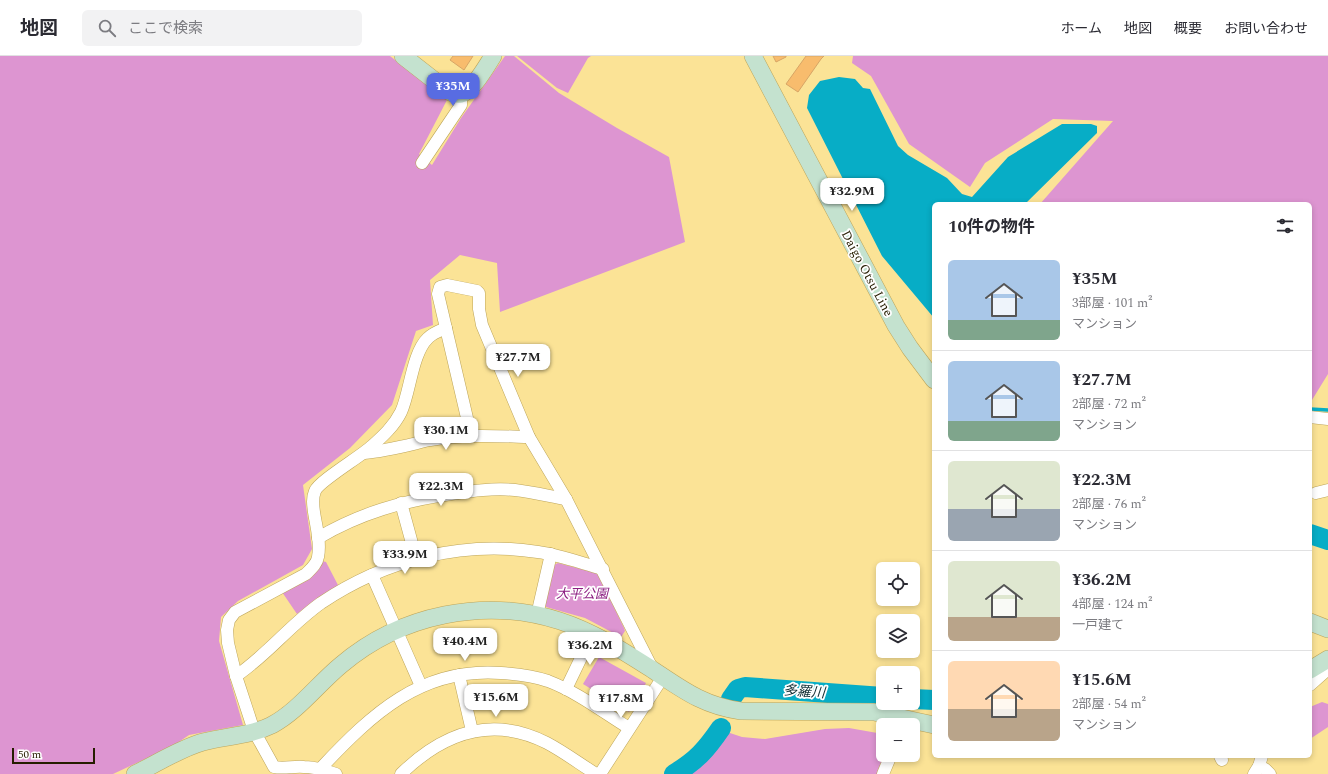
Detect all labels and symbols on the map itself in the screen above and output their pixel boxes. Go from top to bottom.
pin: ¥35M [429,73,477,107]
pin: ¥32.9M [819,178,885,212]
street label: Daigo Otsu Line [836,227,898,320]
pin: ¥27.7M [485,344,551,378]
pin: ¥30.1M [413,417,479,451]
pin: ¥22.3M [408,473,474,507]
pin: ¥33.9M [372,541,438,575]
park label: 大平公園 [556,584,610,604]
pin: ¥40.4M [432,628,498,662]
pin: ¥36.2M [557,632,623,666]
water label: 多羅川 [782,680,828,704]
pin: ¥15.6M [463,684,529,718]
pin: ¥17.8M [588,685,654,719]
scale bar [12,746,95,765]

